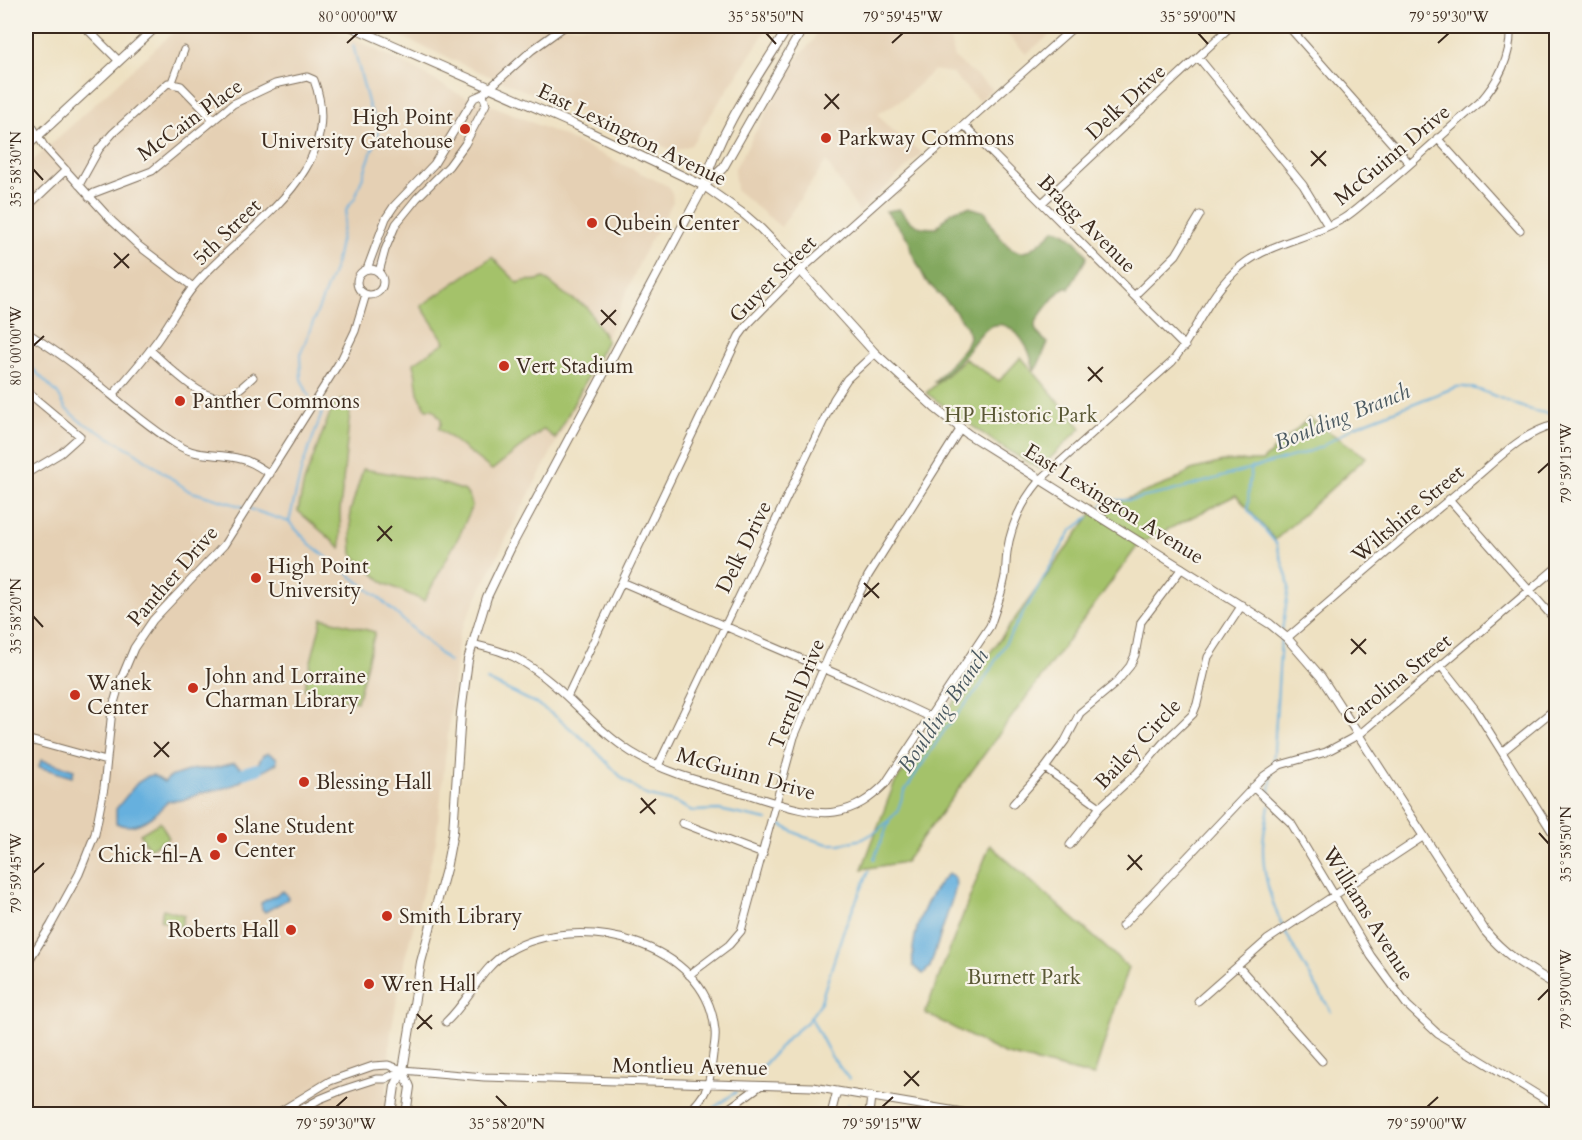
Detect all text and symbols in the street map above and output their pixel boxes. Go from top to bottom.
text: 80°00'00"W [318,7,398,27]
text: 35°58'50"N [728,7,804,27]
text: 79°59'45"W [863,7,943,27]
text: 35°59'00"N [1160,7,1236,27]
text: 79°59'30"W [1409,7,1489,27]
street label: Delk Drive [1080,57,1172,147]
street label: McCain Place [131,72,249,168]
street label: East Lexington Avenue [532,77,732,193]
street label: McGuinn Drive [1328,98,1456,212]
place label: High Point University Gatehouse [261,103,453,156]
marker: High Point University Gatehouse [458,122,472,136]
place label: Parkway Commons [838,124,1014,153]
text: 35°58'30"N [6,131,26,207]
marker: Parkway Commons [819,131,833,145]
street label: Bragg Avenue [1031,168,1143,280]
street label: 5th Street [186,192,268,272]
place label: Qubein Center [604,209,740,238]
marker: Qubein Center [585,216,599,230]
street label: Guyer Street [723,229,823,329]
text: 80°00'00"W [6,306,26,386]
place label: Vert Stadium [516,352,634,381]
marker: Vert Stadium [497,359,511,373]
water label: Boulding Branch [1270,376,1415,458]
place label: Panther Commons [192,387,360,416]
marker: Panther Commons [173,394,187,408]
park label: HP Historic Park [944,401,1098,430]
text: 79°59'15"W [1556,423,1576,503]
street label: East Lexington Avenue [1018,437,1210,571]
street label: Wiltshire Street [1345,458,1471,570]
street label: Delk Drive [709,496,779,598]
street label: Panther Drive [121,519,225,633]
place label: High Point University [268,552,369,605]
marker: High Point University [249,571,263,585]
text: 35°58'20"N [6,578,26,654]
street label: Carolina Street [1336,627,1458,733]
street label: Terrell Drive [762,634,832,754]
water label: Boulding Branch [890,643,996,779]
place label: John and Lorraine Charman Library [202,662,366,715]
place label: Wanek Center [86,669,153,722]
marker: John and Lorraine Charman Library [186,681,200,695]
marker: Wanek Center [68,688,82,702]
street label: Bailey Circle [1088,692,1188,796]
street label: McGuinn Drive [673,740,819,808]
place label: Blessing Hall [316,768,432,797]
marker: Blessing Hall [297,775,311,789]
text: 35°58'50"N [1556,806,1576,882]
place label: Slane Student Center [234,812,354,865]
marker: Slane Student Center [215,831,229,845]
text: 79°59'45"W [6,833,26,913]
street label: Williams Avenue [1315,840,1421,987]
place label: Chick-fil-A [98,841,203,870]
marker: Chick-fil-A [208,848,222,862]
place label: Smith Library [399,902,522,931]
marker: Smith Library [380,909,394,923]
place label: Roberts Hall [168,916,279,945]
marker: Roberts Hall [284,923,298,937]
text: 79°59'00"W [1556,949,1576,1029]
park label: Burnett Park [967,963,1082,992]
place label: Wren Hall [380,970,476,999]
marker: Wren Hall [362,977,376,991]
street label: Montlieu Avenue [612,1051,768,1083]
text: 79°59'30"W [296,1114,376,1134]
text: 35°58'20"N [469,1114,545,1134]
text: 79°59'15"W [842,1114,922,1134]
text: 79°59'00"W [1387,1114,1467,1134]

